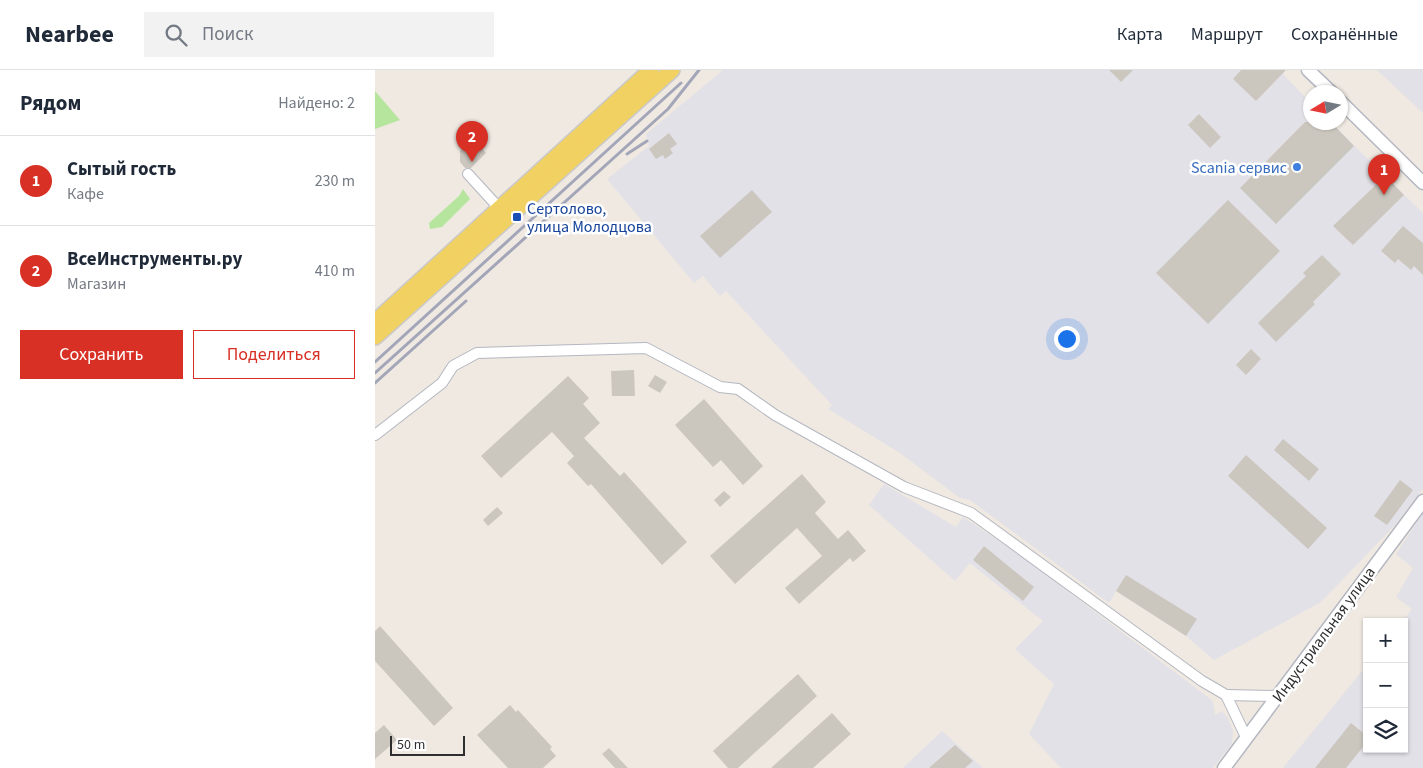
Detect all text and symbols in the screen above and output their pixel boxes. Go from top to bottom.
search box [144,12,494,57]
text: Nearbee [25,17,114,52]
icon: search [162,21,190,49]
text: Поиск [202,21,253,48]
text: Карта [1117,22,1163,47]
text: Маршрут [1191,22,1263,47]
text: Сохранённые [1291,22,1398,47]
north arrow [1303,85,1348,130]
text: Рядом [20,88,81,118]
text: Найдено: 2 [278,92,355,114]
pin: 2 [456,121,488,162]
pin: 1 [1368,154,1400,195]
text: Сытый гость [67,156,176,183]
place label: Scania сервис [1191,157,1287,179]
marker: Scania сервис [1291,161,1303,173]
text: 1 [32,170,40,192]
text: 230 m [315,170,355,192]
text: Кафе [67,183,104,205]
place label: Сертолово, улица Молодцова [527,198,652,238]
marker: Сертолово, улица Молодцова [511,211,523,223]
text: ВсеИнструменты.ру [67,246,242,273]
text: 2 [32,260,40,282]
text: 410 m [315,260,355,282]
text: Магазин [67,273,126,295]
your location [1054,326,1080,352]
button: Сохранить [20,330,183,379]
button: Поделиться [193,330,355,379]
street label: Индустриальная улица [1267,562,1381,707]
map controls [1363,618,1408,753]
button: + [1363,618,1408,663]
button: − [1363,663,1408,708]
button: layers [1363,708,1408,753]
scale bar [390,733,465,756]
text: 50 m [397,735,425,755]

